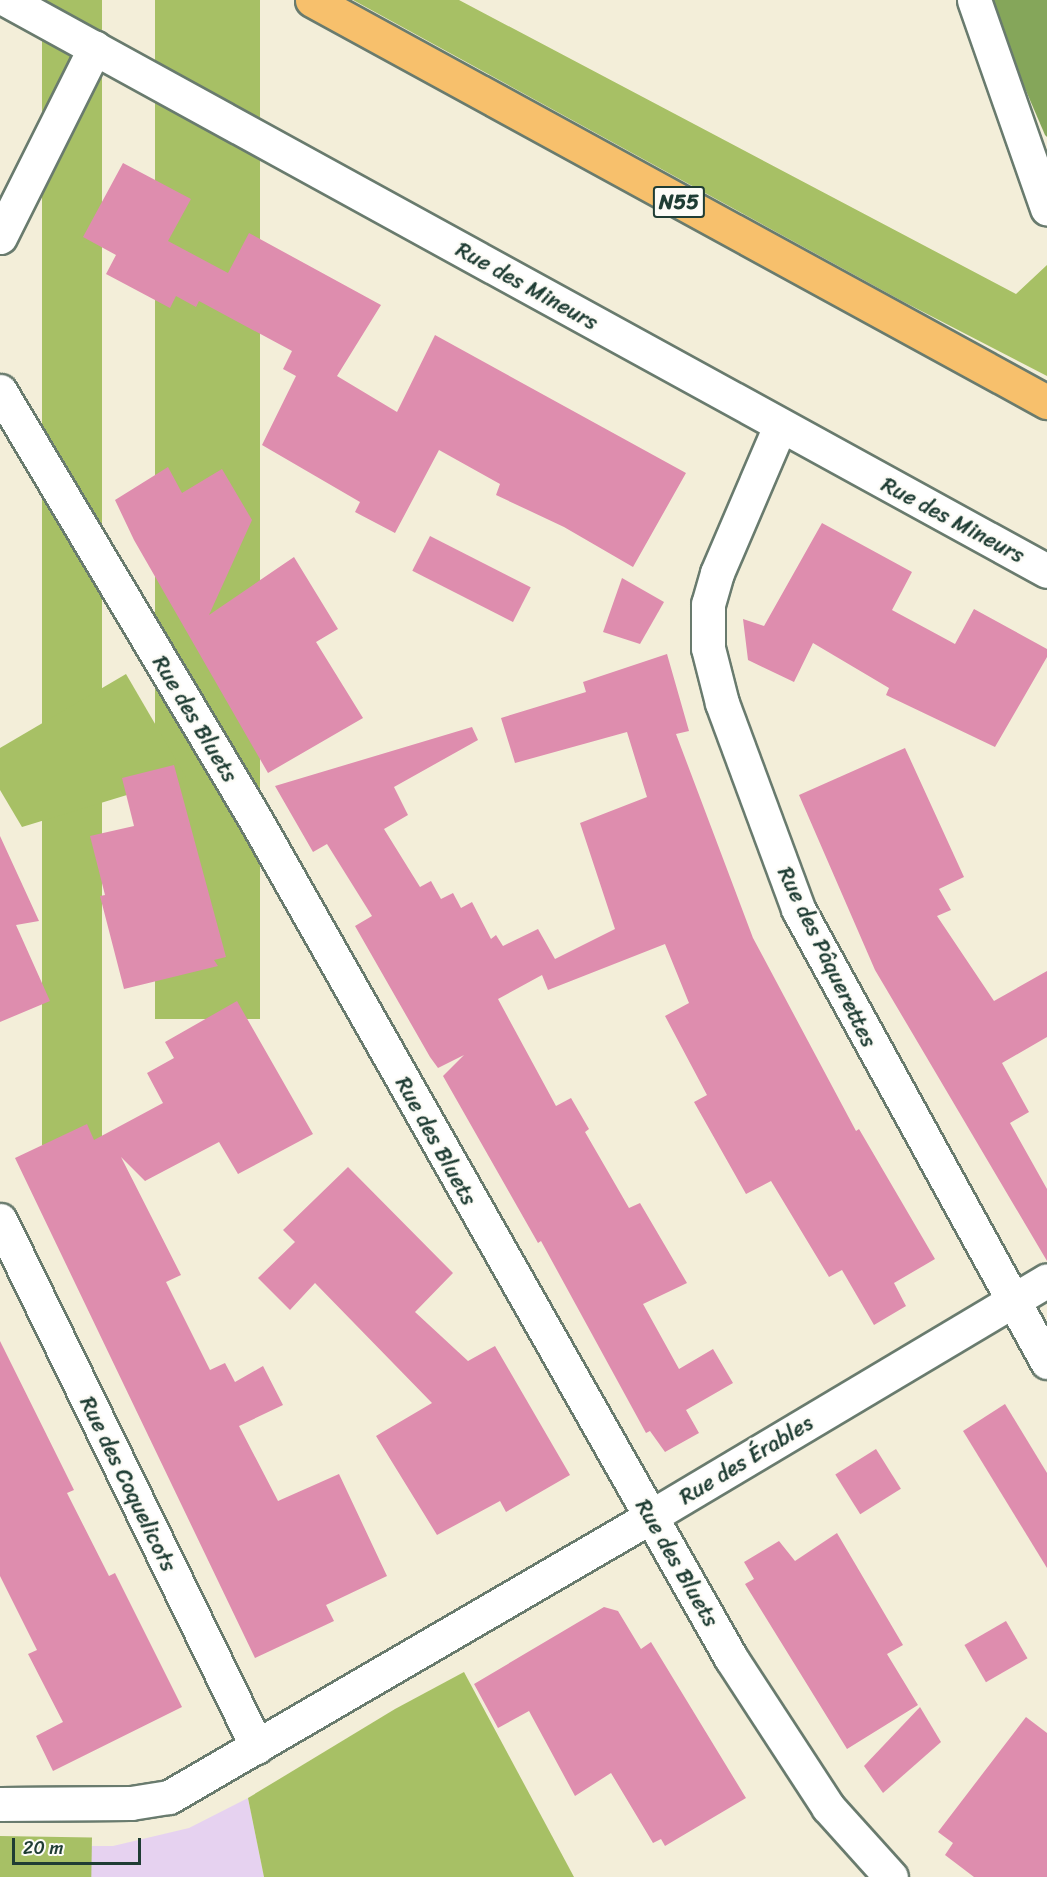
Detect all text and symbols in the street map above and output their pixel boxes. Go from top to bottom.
road number: N55 [652,184,706,220]
street label: Rue des Mineurs [452,236,602,336]
street label: Rue des Mineurs [877,471,1029,569]
street label: Rue des Bluets [147,651,243,787]
street label: Rue des Pâquerettes [772,863,882,1051]
street label: Rue des Bluets [390,1072,482,1210]
street label: Rue des Coquelicots [74,1391,182,1577]
street label: Rue des Érables [674,1409,818,1511]
street label: Rue des Bluets [630,1495,724,1631]
scale bar [15,1826,144,1864]
text: 20 m [23,1832,63,1864]

